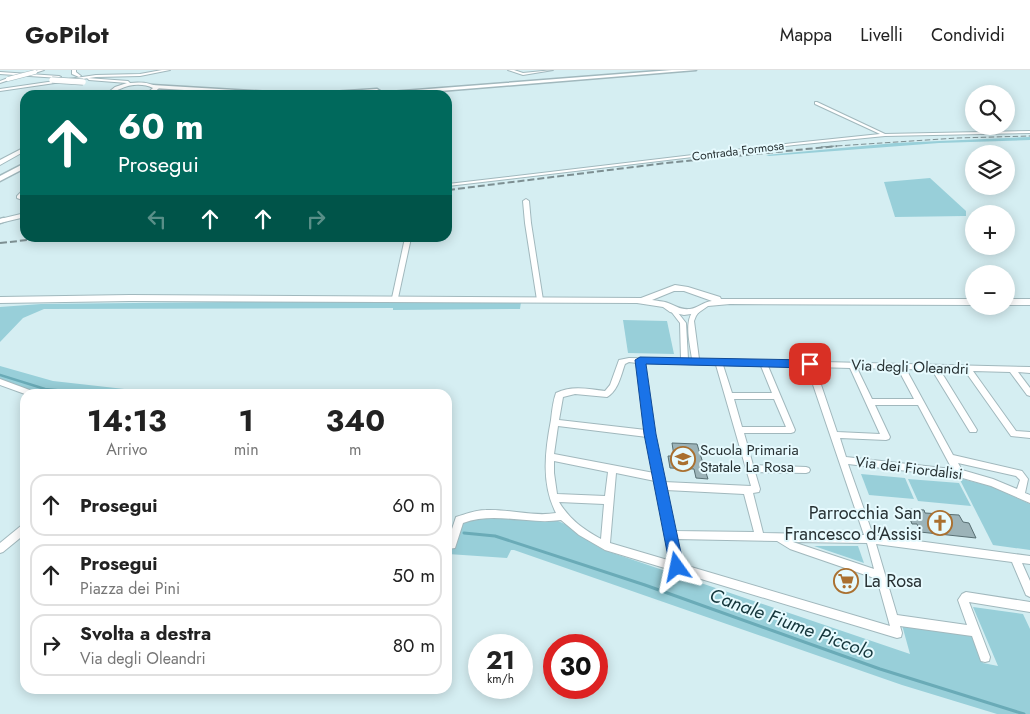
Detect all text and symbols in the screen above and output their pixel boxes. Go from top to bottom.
text: GoPilot [25,17,109,52]
text: Mappa [780,22,832,48]
text: Livelli [860,22,903,48]
text: Condividi [931,22,1005,48]
map controls [965,85,1015,315]
button: search [965,85,1015,135]
text: 60 m [118,102,204,152]
icon: ahead [35,110,100,175]
street label: Contrada Formosa [691,136,785,166]
button: layers [965,145,1015,195]
text: Prosegui [118,148,199,180]
icon: left [143,205,171,233]
icon: ahead [196,205,224,233]
icon: ahead [249,205,277,233]
icon: right [302,205,330,233]
button: + [965,205,1015,255]
button: − [965,265,1015,315]
pin [789,343,831,385]
icon: arrive [796,350,824,378]
street label: Via degli Oleandri [851,354,969,380]
text: 14:13 [87,399,167,442]
text: 1 [239,399,254,442]
text: 340 [326,399,385,442]
text: Arrivo [106,438,147,461]
text: min [234,438,259,461]
text: m [349,438,362,461]
place label: Scuola Primaria Statale La Rosa [700,439,799,478]
school or university icon: Scuola Primaria Statale La Rosa [670,446,696,472]
street label: Via dei Fiordalisi [854,451,964,485]
icon: ahead [37,491,65,519]
text: Prosegui [80,492,158,519]
text: 60 m [392,492,435,519]
place label: Parrocchia San Francesco d'Assisi [784,500,922,547]
church icon: Parrocchia San Francesco d'Assisi [927,510,953,536]
position arrow [650,540,702,592]
text: Prosegui [80,550,158,577]
icon: ahead [37,561,65,589]
text: 50 m [392,562,435,589]
supermarket icon: La Rosa [833,568,859,594]
place label: La Rosa [864,568,922,594]
text: Piazza dei Pini [80,577,180,600]
water label: Canale Fiume Piccolo [706,581,878,666]
text: Svolta a destra [80,620,211,647]
icon: right [37,631,65,659]
text: 80 m [393,632,435,659]
speed limit sign: 30 [543,634,608,699]
text: 21 [486,642,515,678]
text: Via degli Oleandri [80,647,206,670]
text: km/h [487,670,514,688]

